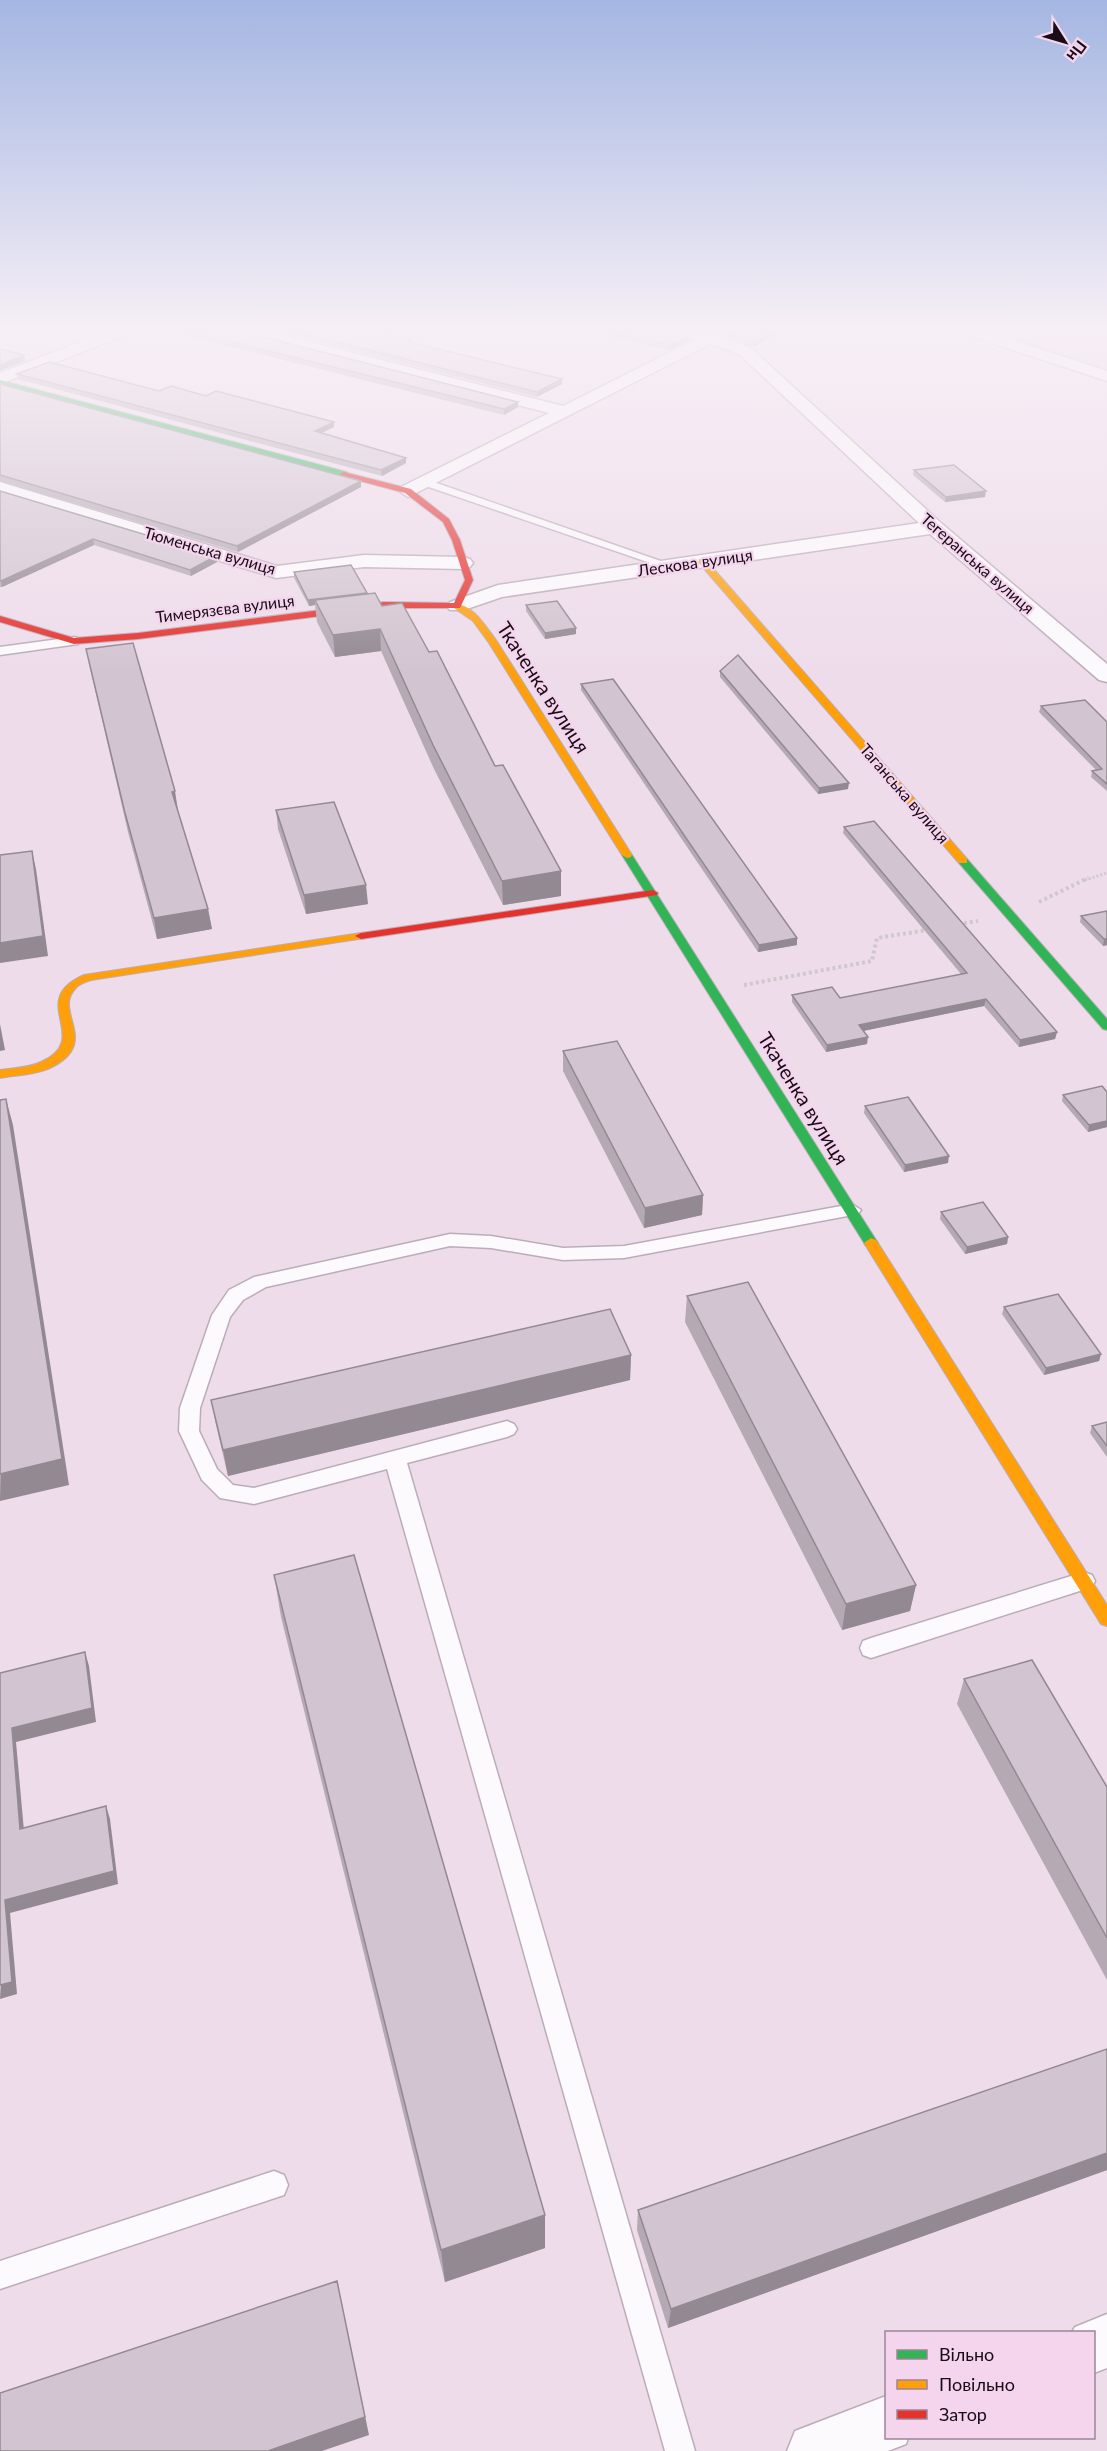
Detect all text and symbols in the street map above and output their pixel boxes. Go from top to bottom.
north arrow [1035,12,1095,72]
text: Пн [1063,37,1091,65]
street label: Тегеранська вулиця [918,509,1038,617]
street label: Тюменська вулиця [142,522,278,578]
street label: Лескова вулиця [635,545,754,580]
street label: Тимерязєва вулиця [155,590,295,626]
street label: Ткаченка вулиця [493,617,595,757]
street label: Таганська вулиця [856,739,954,847]
street label: Ткаченка вулиця [754,1027,854,1169]
legend [885,2331,1095,2439]
text: Вільно [939,2343,994,2365]
text: Повільно [939,2373,1015,2395]
text: Затор [939,2403,987,2425]

